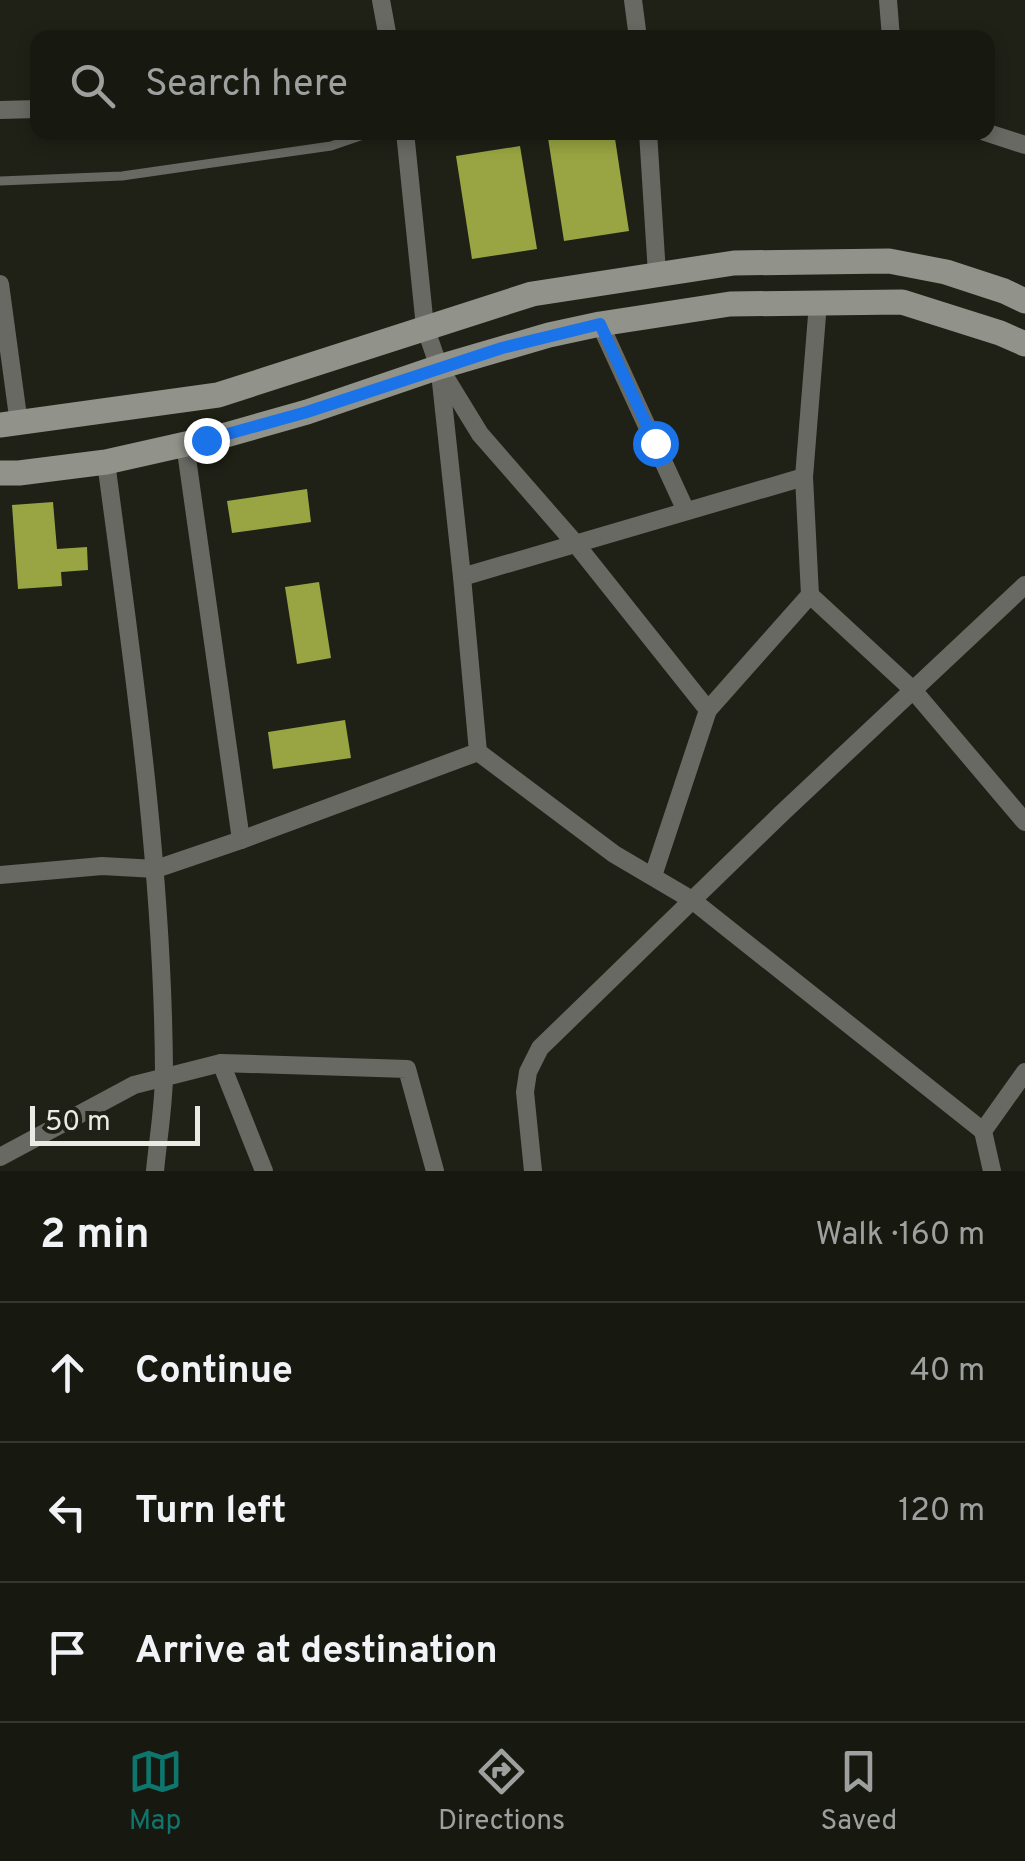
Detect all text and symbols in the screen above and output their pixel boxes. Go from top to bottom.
search box [30,30,995,140]
icon: search [65,58,120,113]
text: Search here [145,61,348,110]
route end [184,418,230,464]
route start [633,421,679,467]
scale bar [30,1101,200,1146]
text: 50 m [45,1105,111,1141]
text: 2 min [40,1210,150,1263]
text: Walk · 160 m [815,1216,985,1256]
icon: ahead [40,1345,95,1400]
text: Continue [135,1348,293,1397]
text: 40 m [910,1352,985,1392]
icon: left [40,1485,95,1540]
text: Turn left [135,1488,287,1537]
text: 120 m [898,1492,985,1532]
icon: arrive [40,1625,95,1680]
text: Arrive at destination [135,1628,498,1677]
tab: Map [128,1744,183,1840]
tab: Directions [438,1744,565,1840]
tab: Saved [820,1744,897,1840]

